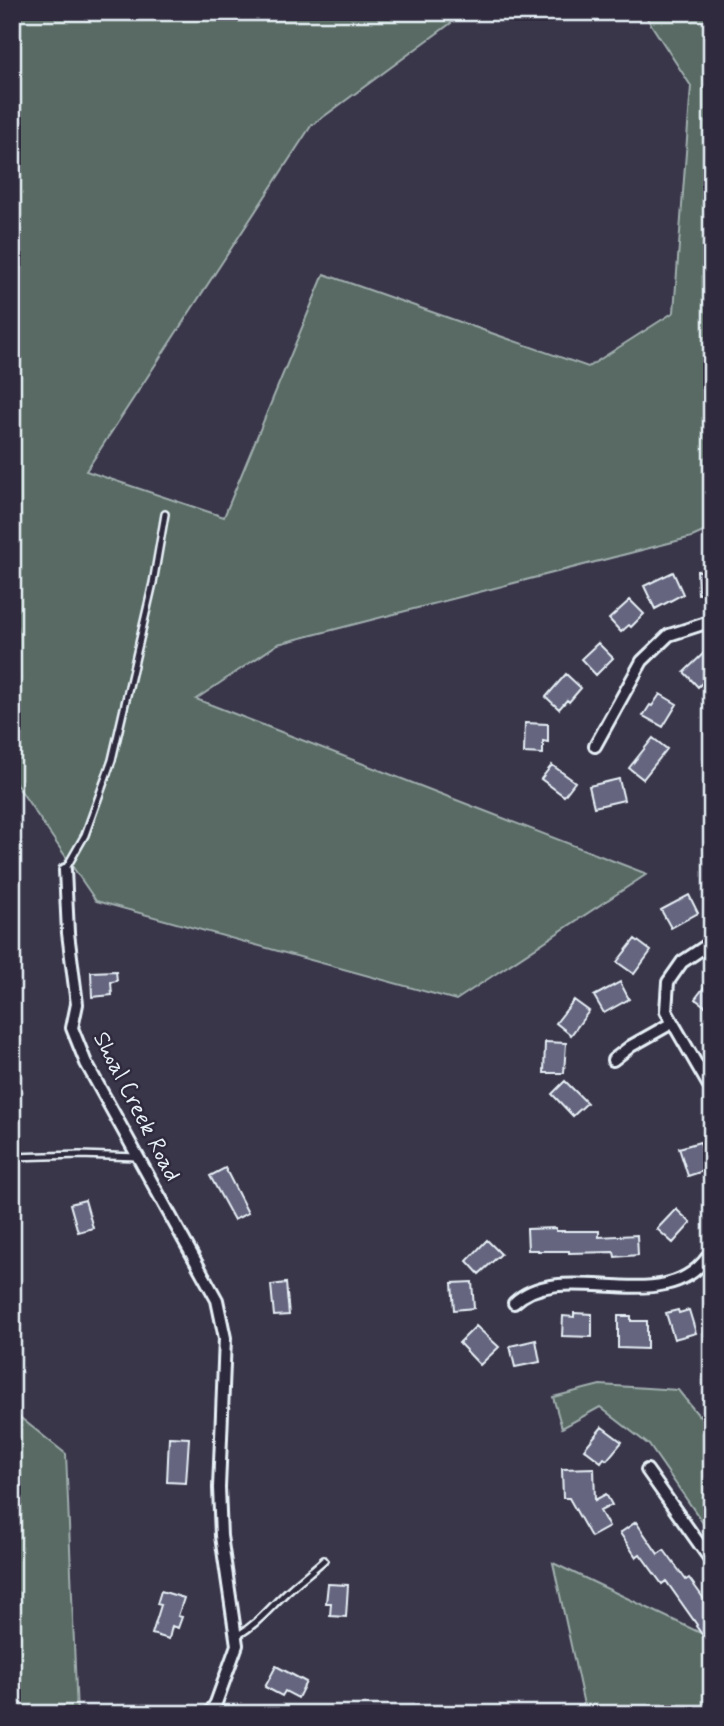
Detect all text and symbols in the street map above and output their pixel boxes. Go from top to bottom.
street label: Shoal Creek Road [85,1027,187,1187]

